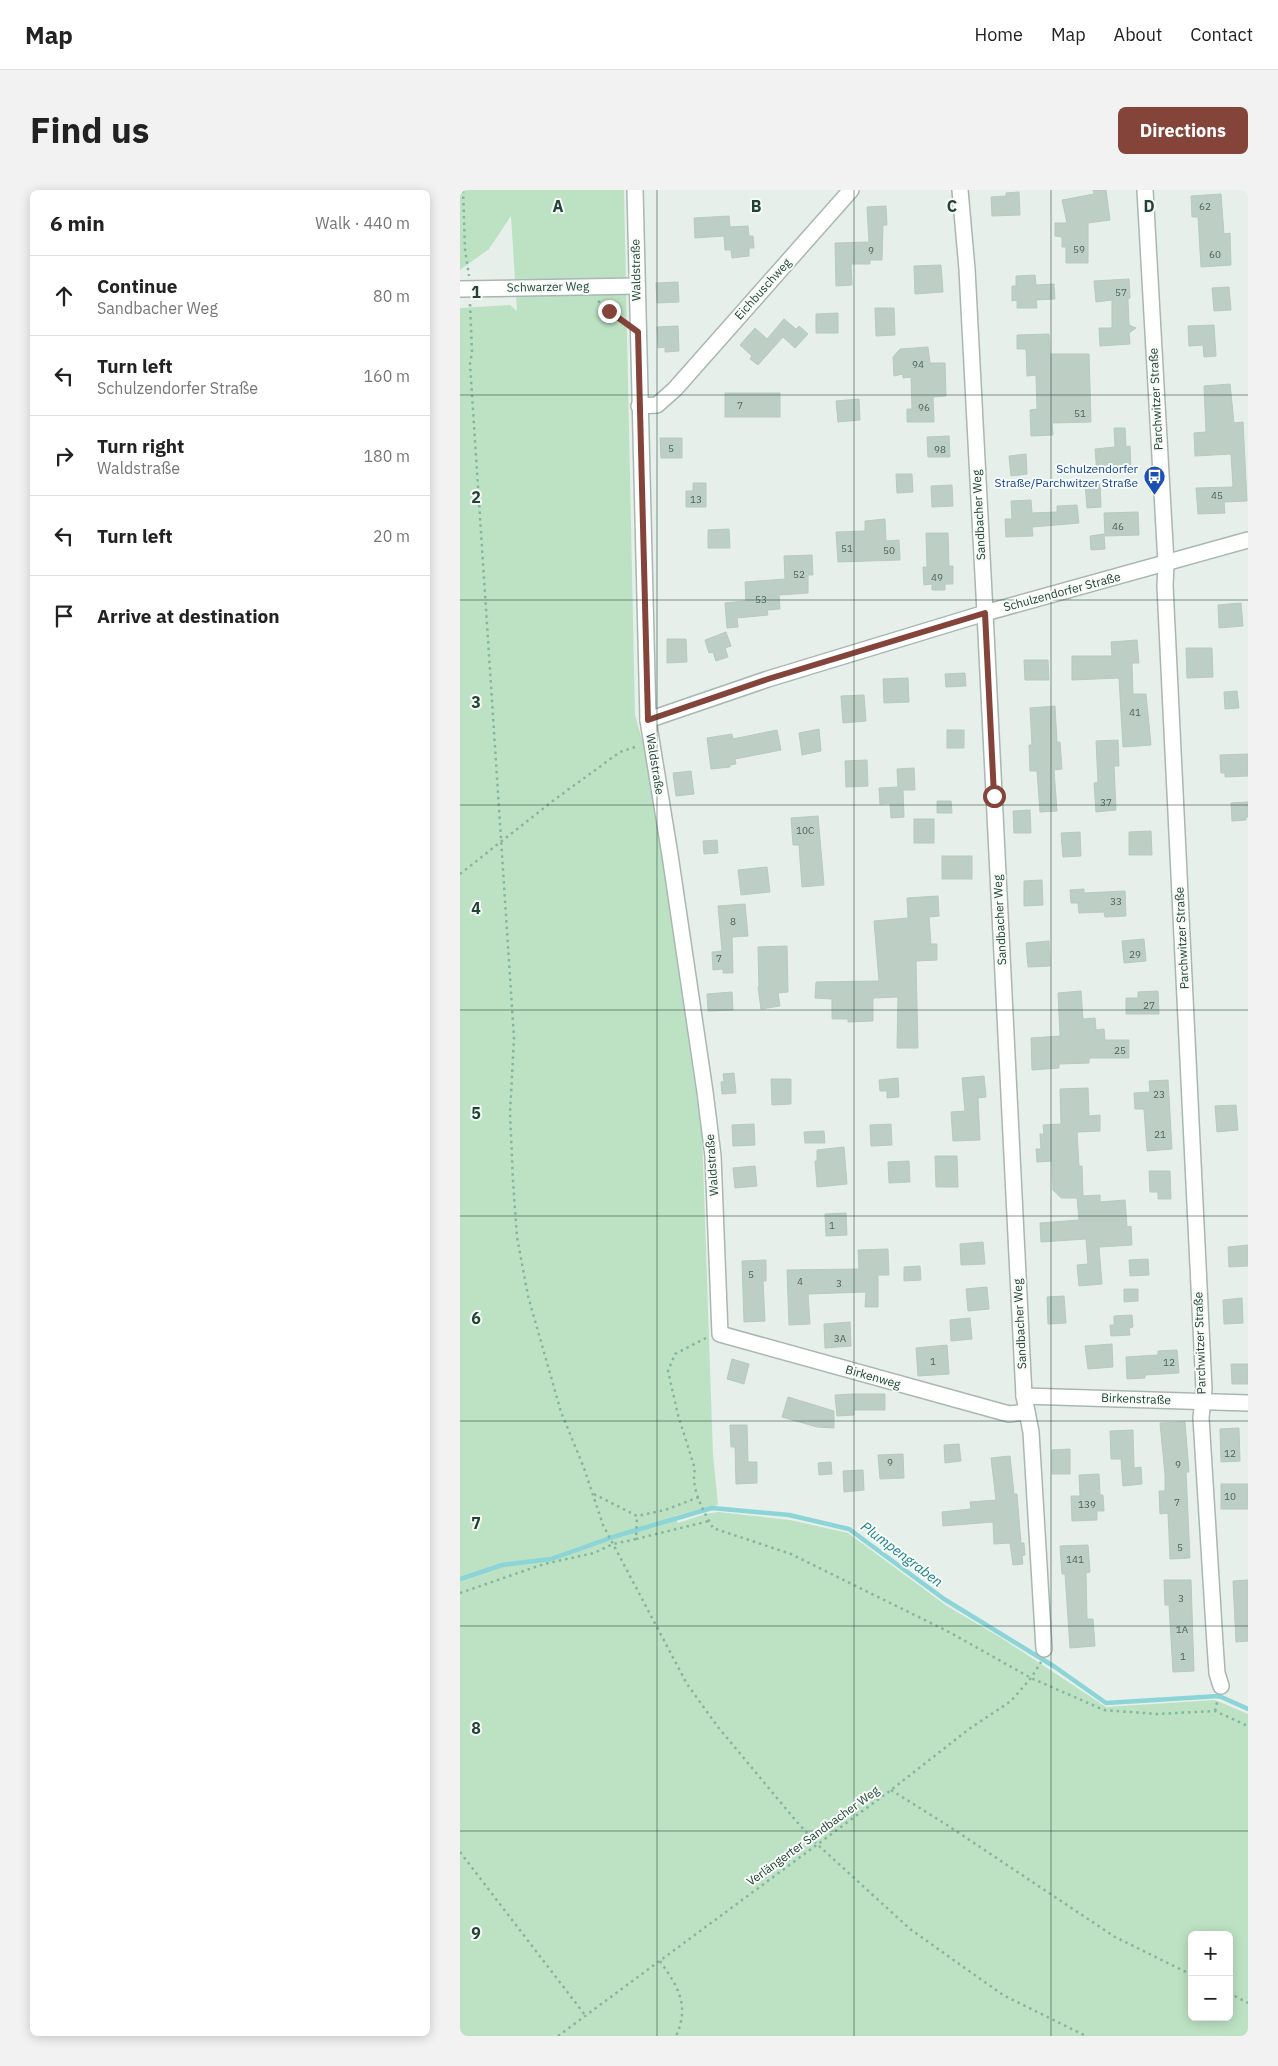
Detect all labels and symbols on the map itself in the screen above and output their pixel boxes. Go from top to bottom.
text: A [553,196,564,216]
text: B [751,196,762,216]
text: C [947,196,957,216]
text: D [1143,196,1155,216]
house number: 62 [1199,200,1211,213]
street label: Waldstraße [627,238,644,301]
house number: 59 [1073,243,1085,256]
house number: 9 [868,244,874,257]
house number: 60 [1209,248,1221,261]
street label: Eichbuschweg [731,254,795,322]
street label: Schwarzer Weg [507,278,590,295]
text: 1 [471,282,481,302]
house number: 57 [1115,286,1127,299]
route end [598,300,621,323]
street label: Parchwitzer Straße [1145,347,1166,451]
house number: 94 [912,358,924,371]
house number: 7 [737,399,743,412]
house number: 96 [918,401,930,414]
house number: 51 [1074,407,1086,420]
house number: 5 [668,442,674,455]
house number: 98 [934,443,946,456]
place label: Schulzendorfer Straße/Parchwitzer Straße [995,461,1139,490]
bus stop icon: Schulzendorfer Straße/Parchwitzer Straße [1142,464,1166,495]
street label: Sandbacher Weg [969,469,988,561]
text: 2 [471,487,481,507]
house number: 45 [1211,489,1223,502]
house number: 13 [690,493,702,506]
house number: 46 [1112,520,1124,533]
house number: 51 [841,542,853,555]
house number: 50 [883,544,895,557]
house number: 52 [793,568,805,581]
street label: Schulzendorfer Straße [1002,569,1123,614]
house number: 49 [931,571,943,584]
house number: 53 [755,593,767,606]
text: 3 [471,692,481,712]
house number: 41 [1129,706,1141,719]
street label: Waldstraße [643,732,668,796]
route start [983,785,1006,808]
house number: 37 [1100,796,1112,809]
house number: 10C [796,824,814,837]
street label: Sandbacher Weg [990,874,1009,966]
street label: Parchwitzer Straße [1171,886,1192,990]
house number: 33 [1110,895,1122,908]
text: 4 [471,898,481,918]
house number: 8 [730,915,736,928]
house number: 29 [1129,948,1141,961]
house number: 7 [716,952,722,965]
house number: 27 [1143,999,1155,1012]
house number: 25 [1114,1044,1126,1057]
house number: 23 [1153,1088,1165,1101]
text: 5 [471,1103,481,1123]
house number: 21 [1154,1128,1166,1141]
street label: Waldstraße [702,1133,721,1197]
house number: 1 [829,1219,835,1232]
house number: 5 [748,1268,754,1281]
house number: 4 [797,1275,803,1288]
house number: 3 [836,1277,842,1290]
street label: Sandbacher Weg [1010,1278,1029,1370]
street label: Parchwitzer Straße [1190,1291,1209,1395]
text: 6 [471,1308,481,1328]
house number: 3A [834,1332,847,1345]
house number: 1 [930,1355,936,1368]
house number: 12 [1163,1356,1175,1369]
street label: Birkenweg [844,1361,903,1392]
street label: Birkenstraße [1101,1390,1172,1407]
house number: 12 [1224,1447,1236,1460]
house number: 9 [887,1456,893,1469]
house number: 9 [1175,1458,1181,1471]
house number: 10 [1224,1490,1236,1503]
house number: 7 [1174,1496,1180,1509]
house number: 139 [1078,1498,1096,1511]
text: 7 [471,1513,481,1533]
water label: Plumpengraben [857,1517,947,1591]
house number: 5 [1177,1541,1183,1554]
house number: 141 [1066,1553,1084,1566]
house number: 3 [1178,1592,1184,1605]
house number: 1A [1176,1623,1189,1636]
house number: 1 [1180,1650,1186,1663]
text: 8 [471,1718,481,1738]
street label: Verlängerter Sandbacher Weg [743,1782,883,1889]
text: 9 [471,1923,481,1943]

